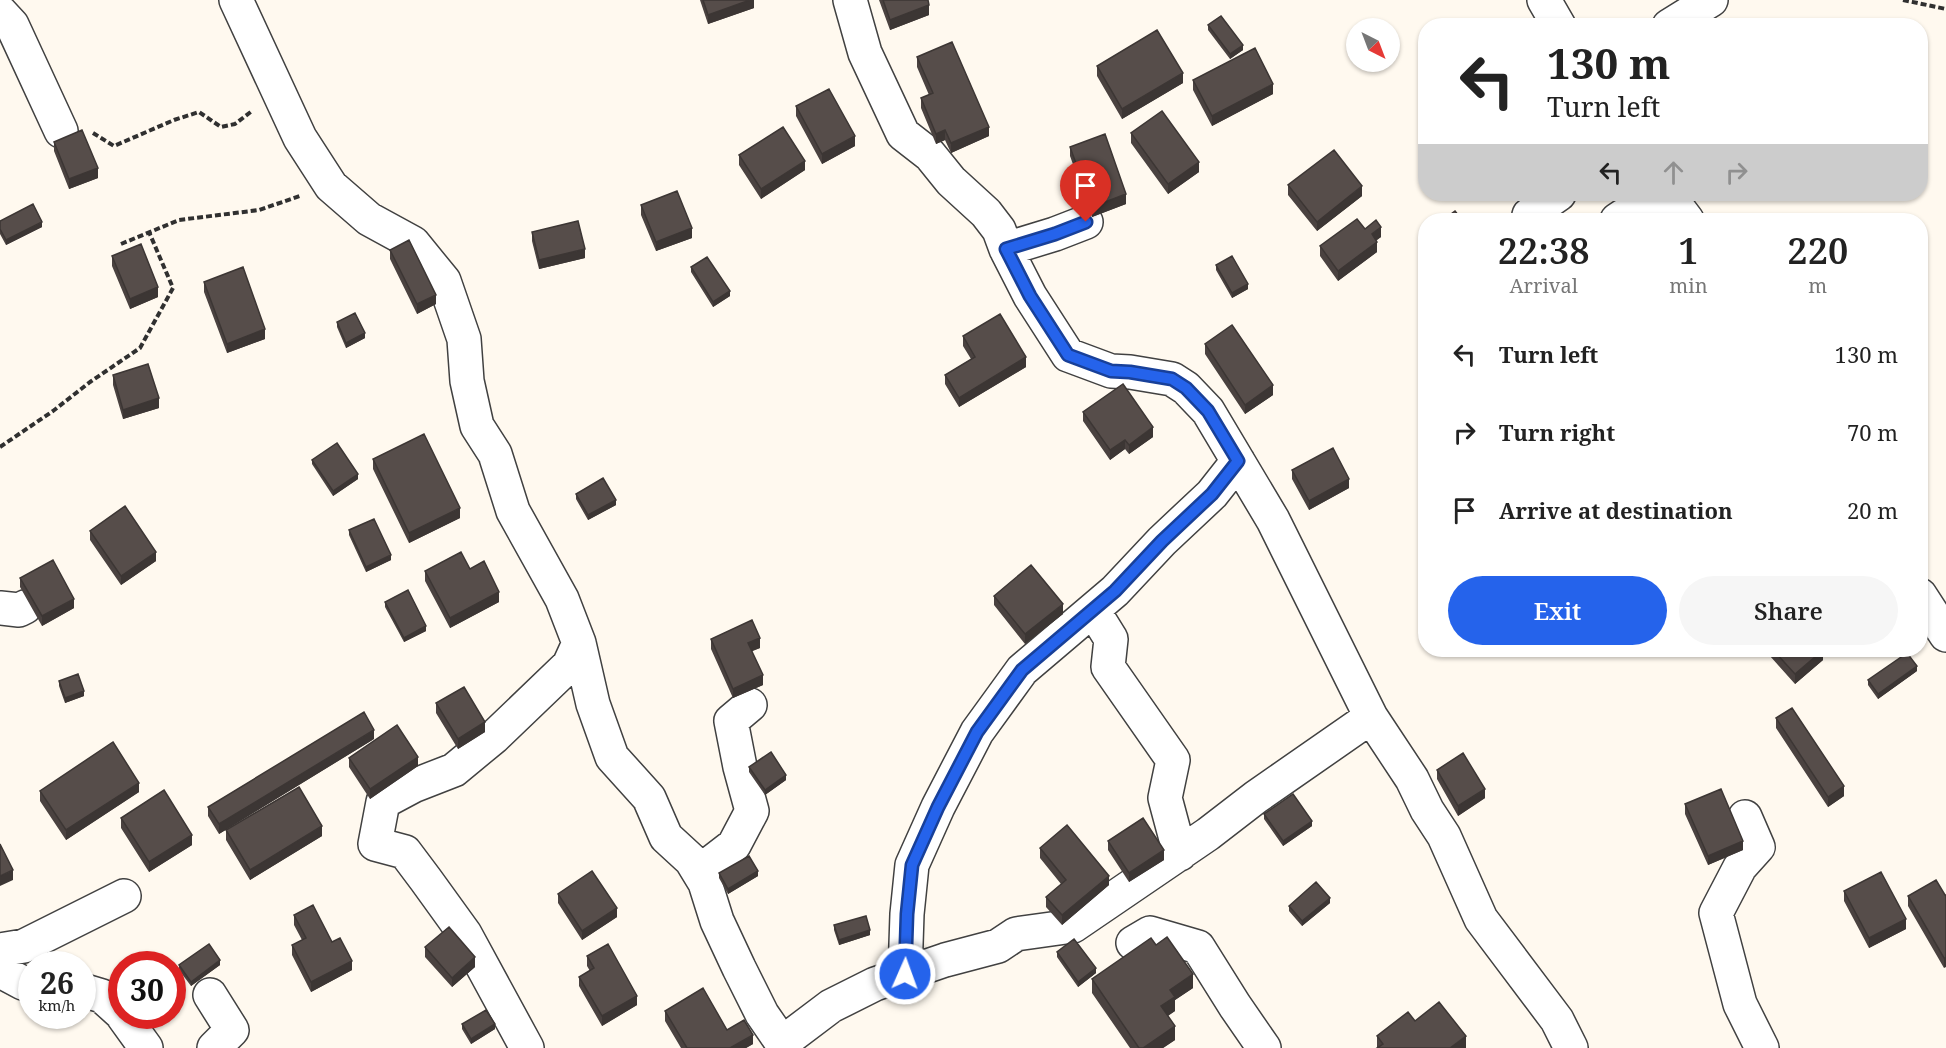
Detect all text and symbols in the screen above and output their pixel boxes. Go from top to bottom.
north arrow [1346,18,1400,72]
map controls [1346,18,1400,72]
text: 130 m [1547,34,1671,91]
icon: left [1448,42,1526,120]
text: Turn left [1547,88,1660,125]
icon: left [1594,156,1627,189]
icon: ahead [1657,156,1690,189]
icon: right [1720,156,1753,189]
pin [1060,160,1111,222]
icon: arrive [1069,169,1102,202]
text: 22:38 [1498,226,1590,275]
text: 1 [1678,226,1699,275]
text: 220 [1787,226,1848,275]
text: Arrival [1509,272,1578,299]
text: min [1669,272,1708,299]
text: m [1808,272,1827,299]
icon: left [1448,338,1481,371]
text: Turn left [1499,339,1598,369]
text: 130 m [1835,339,1898,369]
icon: right [1448,416,1481,449]
text: Turn right [1499,417,1615,447]
text: 70 m [1847,417,1898,447]
icon: arrive [1448,494,1481,527]
text: Arrive at destination [1499,495,1733,525]
text: 20 m [1847,495,1898,525]
button: Exit [1448,576,1667,645]
button: Share [1679,576,1898,645]
position arrow [873,942,937,1006]
speed limit sign: 30 [108,951,186,1029]
text: 26 [40,962,74,1003]
text: km/h [39,995,75,1015]

